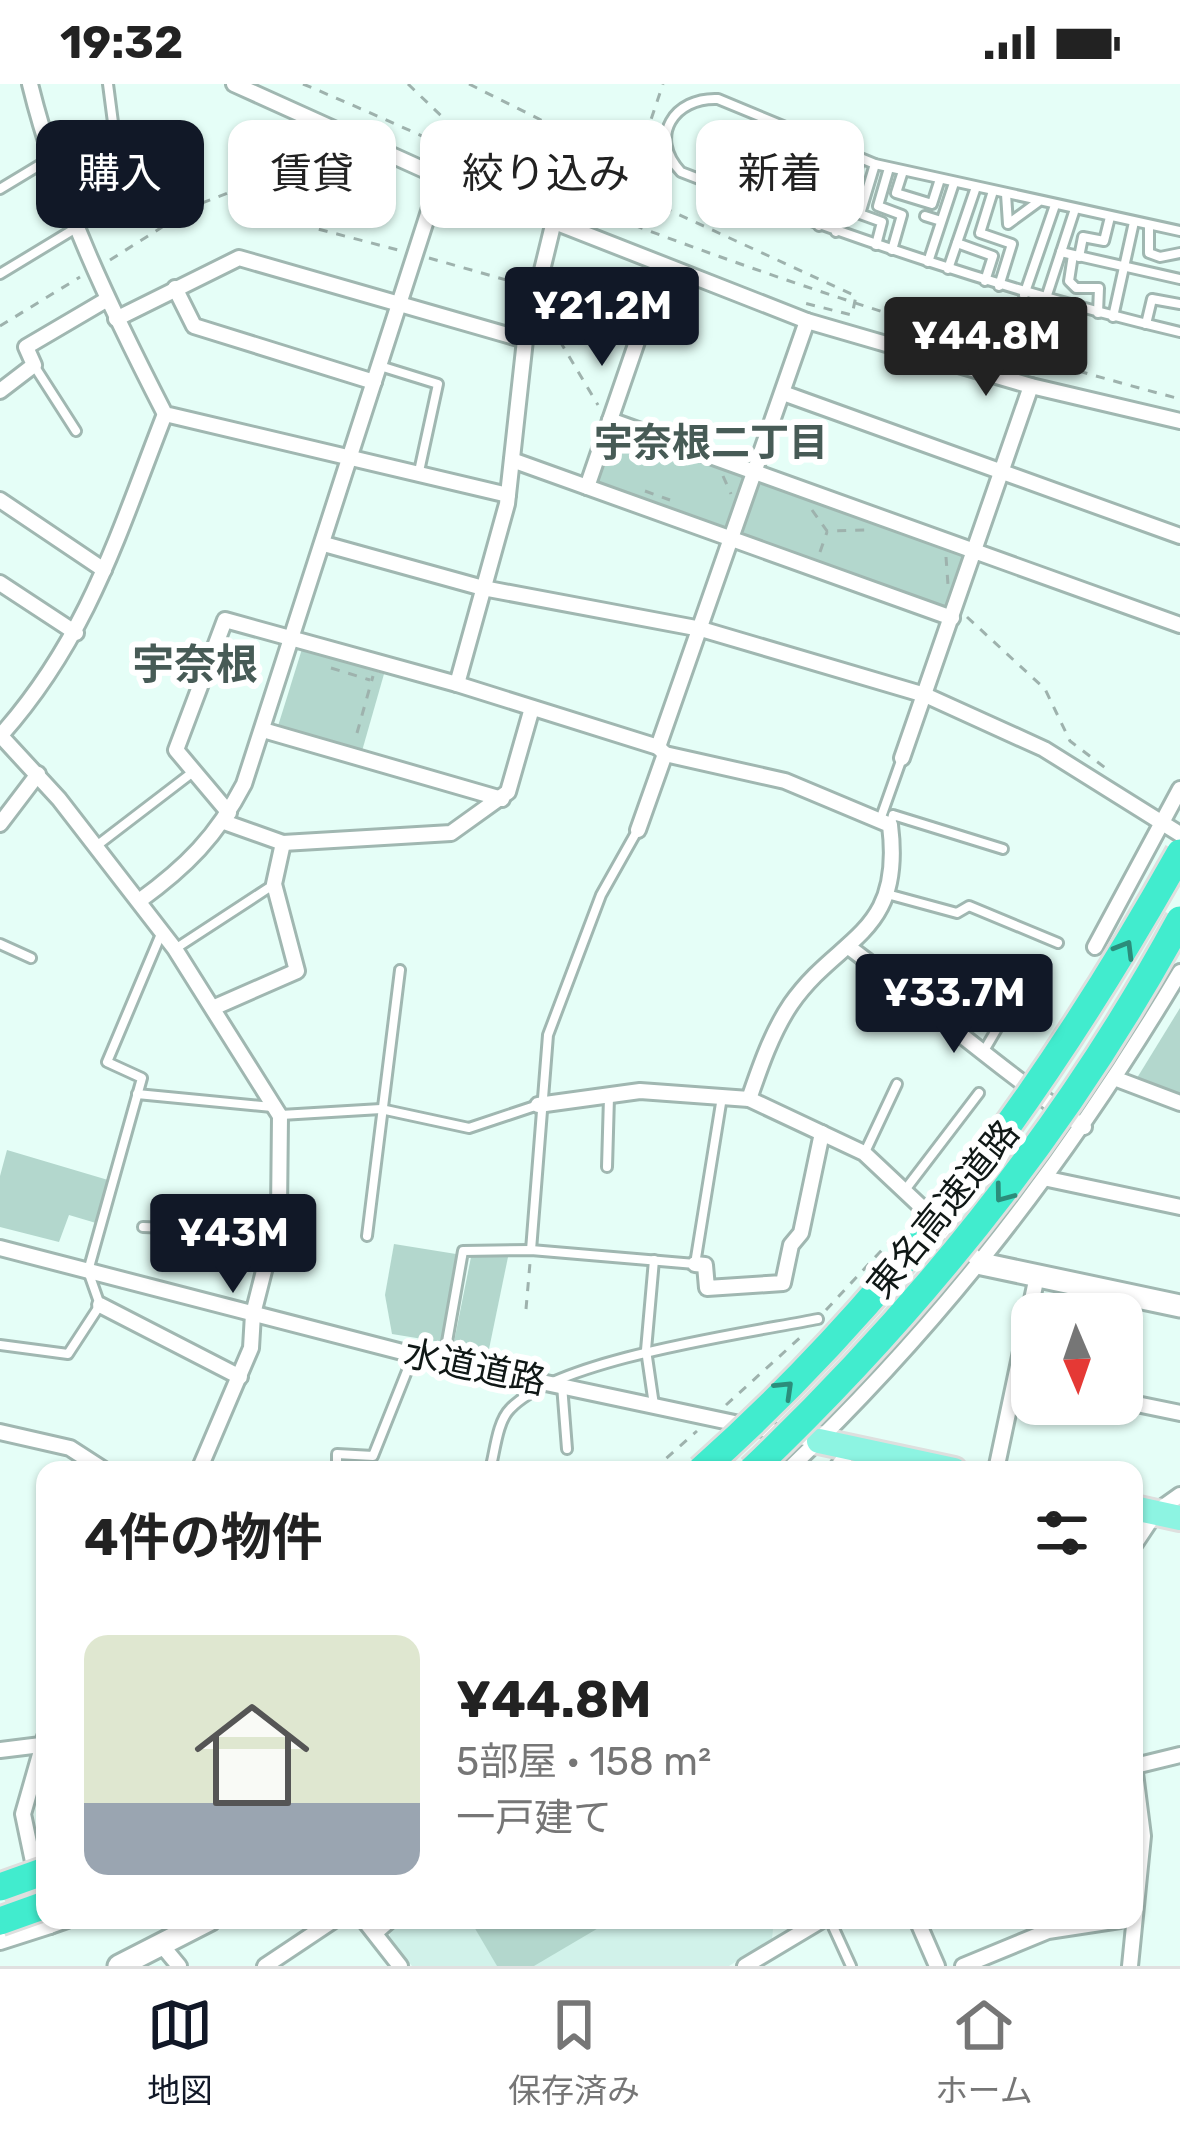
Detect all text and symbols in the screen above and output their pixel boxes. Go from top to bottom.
text: 19:32 [60,16,183,69]
chip: 購入 [36,120,204,228]
chip: 賃貸 [228,120,396,228]
chip: 絞り込み [420,120,672,228]
chip: 新着 [696,120,864,228]
pin: ¥21.2M [504,267,700,369]
text: ¥21.2M [532,283,672,329]
pin: ¥44.8M [888,297,1084,399]
text: ¥44.8M [911,313,1061,359]
district label: 宇奈根二丁目 [594,420,828,466]
district label: 宇奈根 [132,640,258,690]
one-way arrow [1111,940,1134,962]
pin: ¥33.7M [856,954,1052,1056]
text: ¥33.7M [883,970,1025,1016]
street label: 東名高速道路 [858,1112,1028,1306]
one-way arrow [995,1181,1017,1203]
pin: ¥43M [162,1194,304,1296]
text: ¥43M [177,1210,289,1256]
north arrow [1011,1293,1143,1425]
map controls [1011,1293,1143,1425]
street label: 水道道路 [400,1331,550,1403]
one-way arrow [771,1381,793,1403]
icon: filters [1029,1500,1095,1566]
text: 4件の物件 [84,1507,323,1568]
text: ¥44.8M [456,1669,651,1730]
icon: home [180,1683,324,1827]
text: 5部屋 · 158 m² [456,1739,711,1785]
text: 一戸建て [456,1795,612,1841]
tab: 地図 [147,1992,213,2112]
tab: 保存済み [508,1992,640,2112]
tab: ホーム [935,1992,1033,2112]

